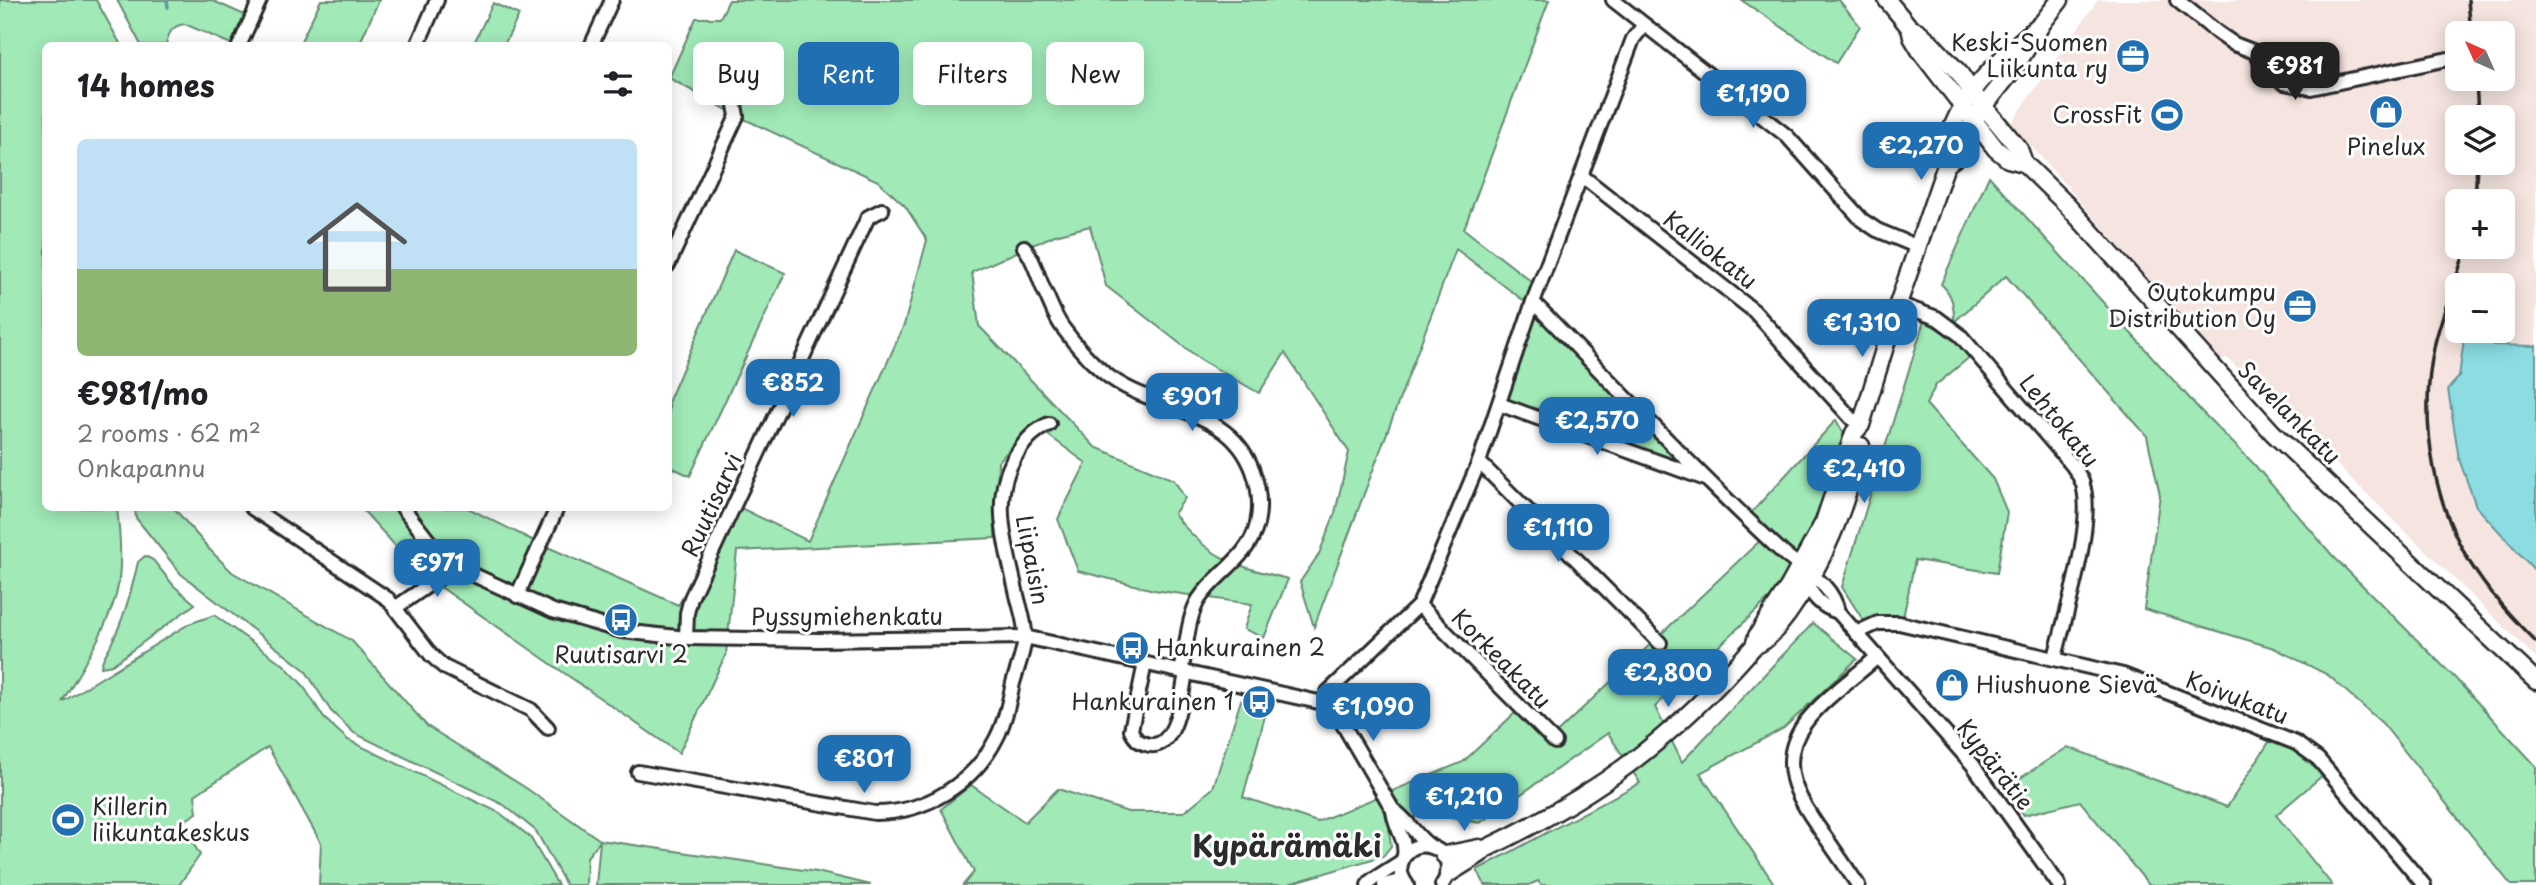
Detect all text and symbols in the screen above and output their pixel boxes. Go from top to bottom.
north arrow [2445,21,2515,91]
map controls [2445,21,2515,343]
place label: Keski-Suomen Liikunta ry [1951,24,2108,85]
office icon: Keski-Suomen Liikunta ry [2114,37,2152,75]
chip: Buy [693,42,784,105]
chip: Rent [798,42,899,105]
chip: Filters [913,42,1032,105]
chip: New [1046,42,1144,105]
pin: €981 [2254,42,2336,102]
text: €981 [2267,47,2323,82]
text: 14 homes [77,62,215,107]
icon: filters [599,65,637,103]
pin: €1,190 [1696,71,1810,130]
text: €1,190 [1716,75,1790,110]
shop icon: Pinelux [2367,93,2405,131]
place label: CrossFit [2052,96,2142,131]
sports icon: CrossFit [2148,96,2186,134]
button: layers [2445,105,2515,175]
pin: €2,270 [1864,122,1978,182]
text: €2,270 [1879,127,1963,162]
place label: Pinelux [2347,128,2425,163]
icon: home [294,184,420,310]
button: + [2445,189,2515,259]
street label: Kalliokatu [1656,201,1765,297]
button: − [2445,273,2515,343]
place label: Outokumpu Distribution Oy [2108,274,2276,335]
office icon: Outokumpu Distribution Oy [2281,287,2319,325]
pin: €1,310 [1805,300,1919,359]
text: €1,310 [1823,304,1901,339]
street label: Savelankatu [2230,352,2350,472]
pin: €852 [752,360,834,419]
text: €852 [762,364,824,399]
street label: Lehtokatu [2012,366,2109,474]
text: €981/mo [77,370,208,415]
pin: €901 [1151,374,1233,433]
text: €901 [1162,378,1222,413]
pin: €2,570 [1540,398,1654,457]
text: €2,570 [1555,402,1639,437]
text: 2 rooms · 62 m² [77,415,261,450]
pin: €2,410 [1807,446,1921,505]
street label: Ruutisarvi [671,447,750,562]
text: Onkapannu [77,450,205,485]
text: €2,410 [1823,450,1905,485]
pin: €1,110 [1501,504,1615,564]
text: €1,110 [1523,509,1593,544]
street label: Liipaisin [1008,512,1059,608]
pin: €971 [396,540,478,599]
text: €971 [410,544,464,579]
street label: Pyssymiehenkatu [751,598,943,633]
street label: Korkeakatu [1444,600,1560,716]
bus stop icon: Ruutisarvi 2 [602,601,640,639]
bus stop icon: Hankurainen 2 [1113,629,1151,667]
place label: Hankurainen 2 [1156,629,1325,664]
place label: Ruutisarvi 2 [554,636,688,671]
pin: €2,800 [1611,650,1725,709]
text: €2,800 [1624,654,1712,689]
street label: Koivukatu [2181,661,2294,732]
shop icon: Hiushuone Sievä [1933,666,1971,704]
place label: Hiushuone Sievä [1976,666,2157,701]
place label: Hankurainen 1 [1072,683,1234,718]
bus stop icon: Hankurainen 1 [1240,683,1278,721]
pin: €1,090 [1316,684,1430,743]
text: €1,090 [1332,688,1414,723]
street label: Kypärätie [1949,711,2043,817]
pin: €801 [823,736,905,795]
text: €801 [834,740,894,775]
pin: €1,210 [1407,774,1521,833]
text: €1,210 [1425,778,1503,813]
place label: Killerin liikuntakeskus [92,788,250,849]
sports icon: Killerin liikuntakeskus [49,801,87,839]
district label: Kypärämäki [1192,822,1382,867]

